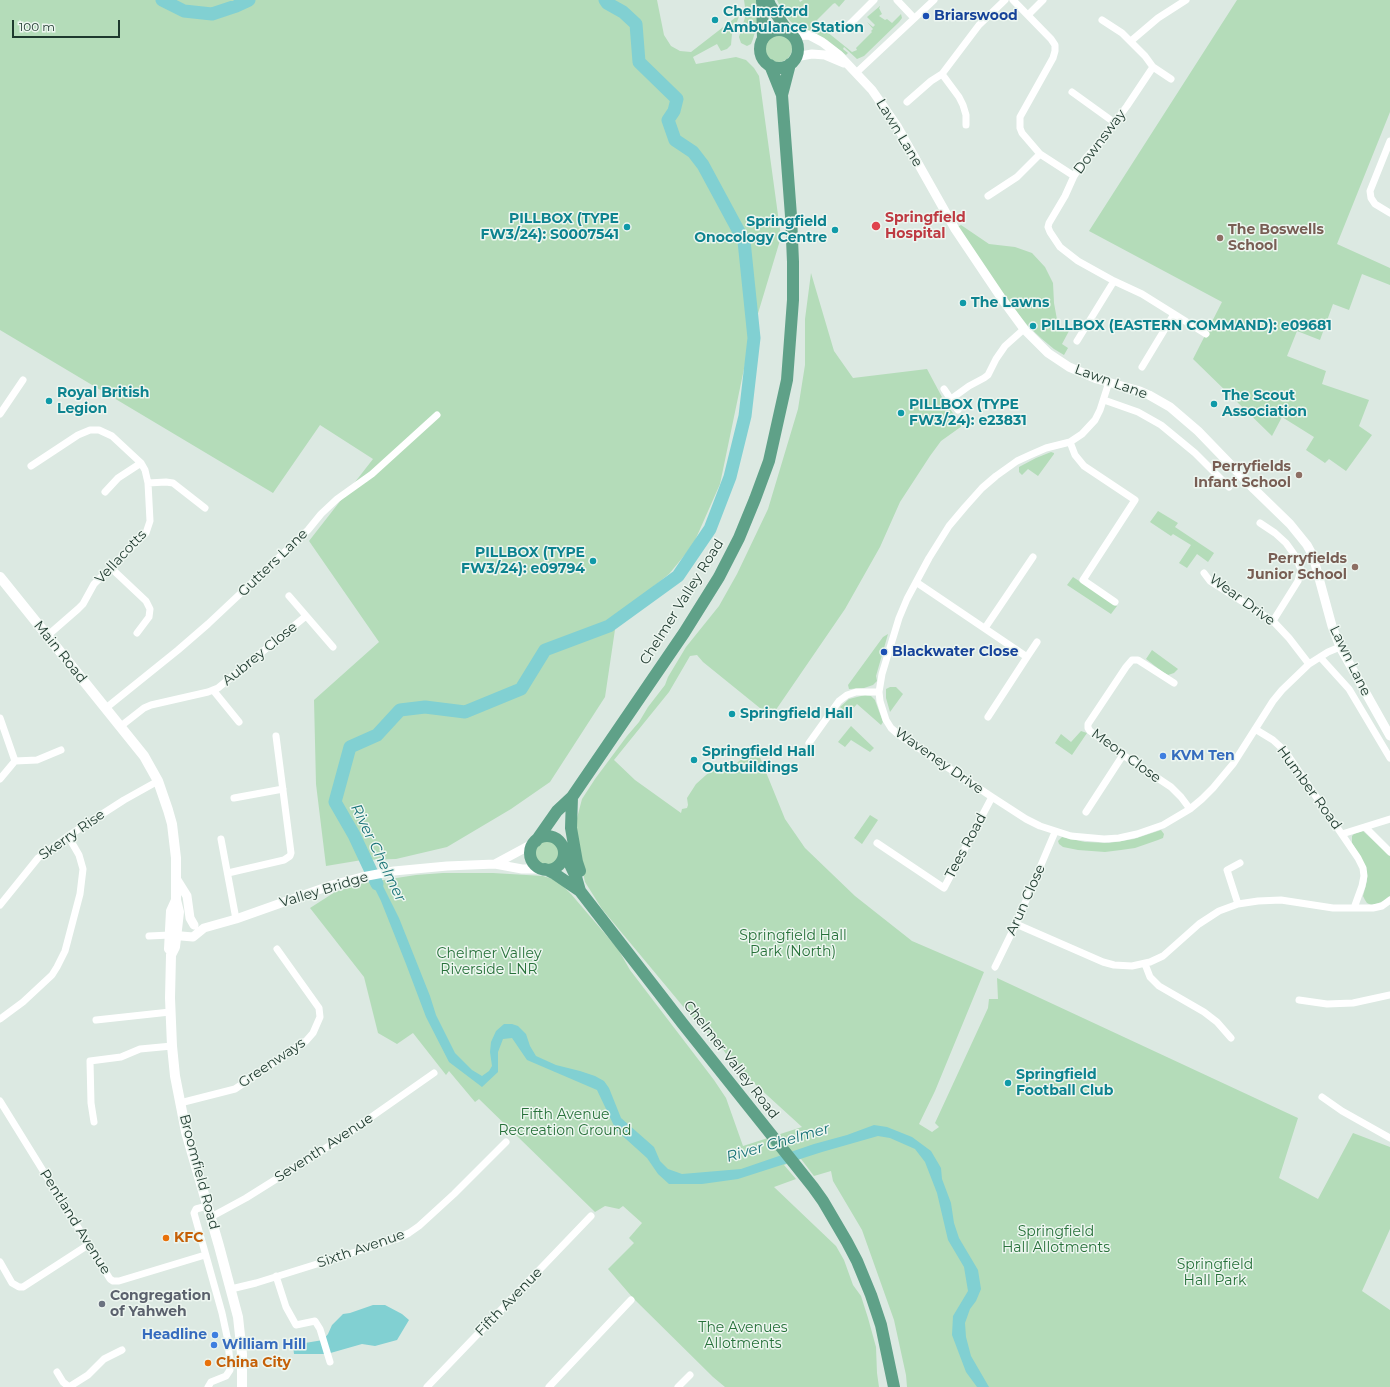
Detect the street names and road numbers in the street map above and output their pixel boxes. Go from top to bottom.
street label: Lawn Lane [872,96,926,170]
street label: Downsway [1070,107,1130,177]
street label: Lawn Lane [1072,361,1150,403]
street label: Vellacotts [92,526,150,588]
street label: Gutters Lane [235,526,311,600]
street label: Chelmer Valley Road [636,536,728,668]
street label: Wear Drive [1206,571,1278,629]
street label: Main Road [30,618,90,686]
street label: Aubrey Close [219,619,301,689]
street label: Lawn Lane [1326,623,1374,699]
street label: Waveney Drive [891,724,987,798]
street label: Meon Close [1088,725,1164,787]
street label: Humber Road [1273,743,1345,833]
street label: Skerry Rise [36,806,108,864]
street label: Tees Road [942,811,990,881]
street label: Arun Close [1003,862,1049,938]
street label: Valley Bridge [278,869,370,911]
street label: Chelmer Valley Road [680,998,782,1122]
street label: Greenways [235,1035,309,1091]
street label: Seventh Avenue [272,1110,376,1186]
street label: Broomfield Road [175,1112,223,1232]
street label: Pentland Avenue [36,1166,114,1278]
street label: Sixth Avenue [315,1226,407,1272]
street label: Fifth Avenue [472,1264,546,1340]

